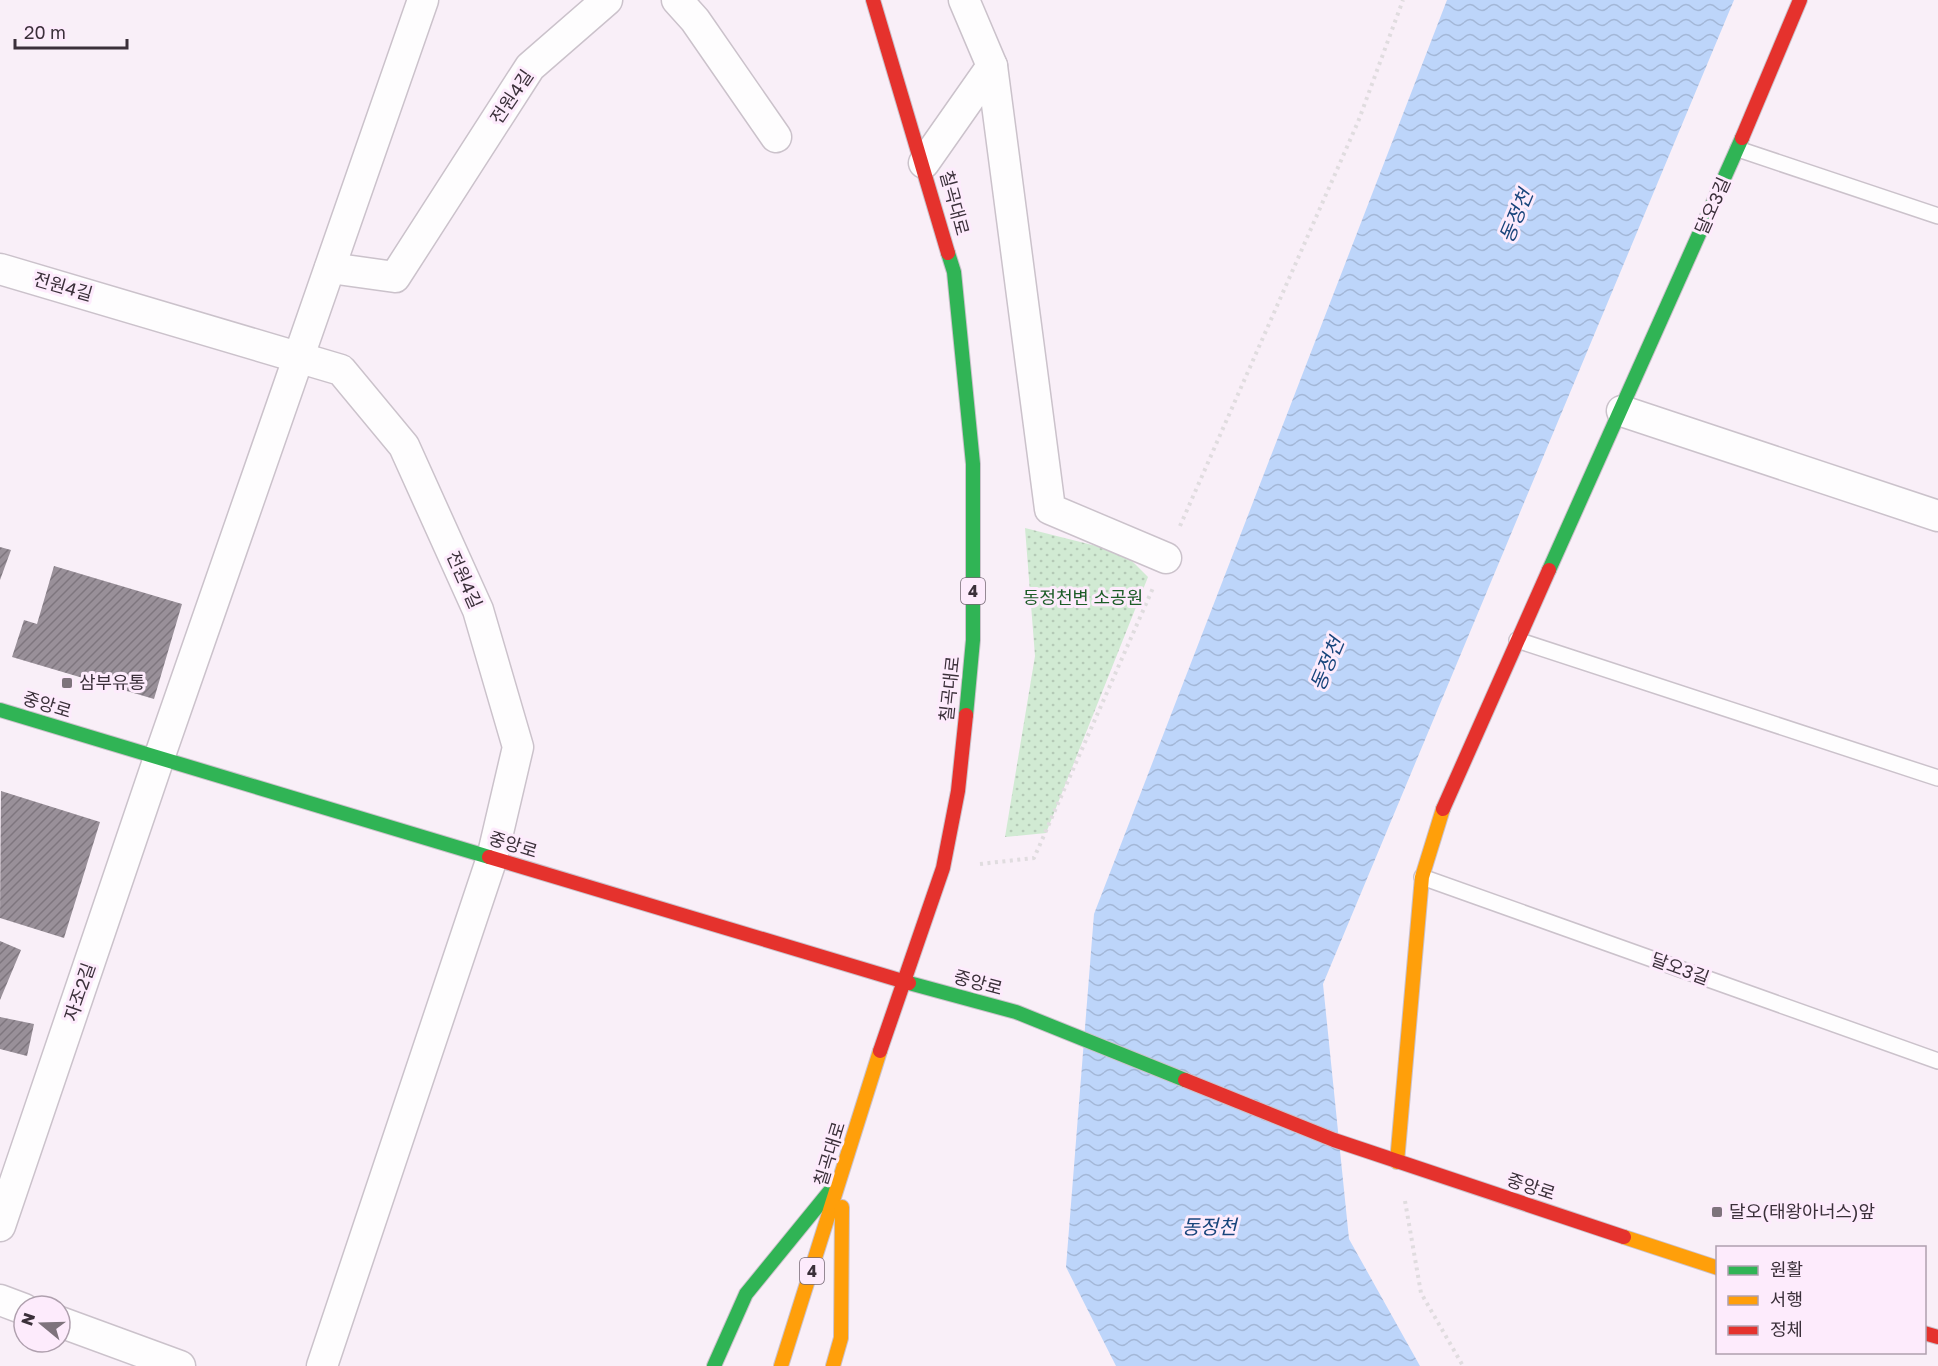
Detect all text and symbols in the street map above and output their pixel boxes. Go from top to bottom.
scale bar [15,12,128,50]
text: 20 m [24,21,66,43]
street label: 전원4길 [485,65,537,128]
street label: 칠곡대로 [936,168,974,238]
street label: 달오3길 [1690,174,1734,238]
water label: 동정천 [1493,183,1538,246]
street label: 전원4길 [31,267,95,305]
street label: 전원4길 [443,547,487,612]
road number: 4 [961,578,985,604]
park label: 동정천변 소공원 [1023,586,1143,608]
water label: 동정천 [1304,631,1349,694]
street label: 칠곡대로 [935,655,963,723]
place label: 삼부유통 [79,671,145,693]
marker: 삼부유통 [60,676,74,690]
street label: 중앙로 [20,686,74,722]
street label: 중앙로 [486,826,540,862]
street label: 달오3길 [1648,947,1712,989]
street label: 자조2길 [59,960,99,1024]
street label: 중앙로 [951,965,1005,999]
street label: 칠곡대로 [809,1119,849,1189]
street label: 중앙로 [1504,1168,1558,1204]
place label: 달오(태왕아너스)앞 [1729,1200,1875,1222]
marker: 달오(태왕아너스)앞 [1710,1205,1724,1219]
water label: 동정천 [1181,1214,1239,1238]
legend [1716,1246,1926,1354]
road number: 4 [800,1258,824,1284]
text: 원활 [1770,1258,1803,1280]
text: 서행 [1770,1288,1803,1310]
north arrow [12,1294,72,1354]
text: N [16,1310,39,1328]
text: 정체 [1770,1318,1803,1340]

